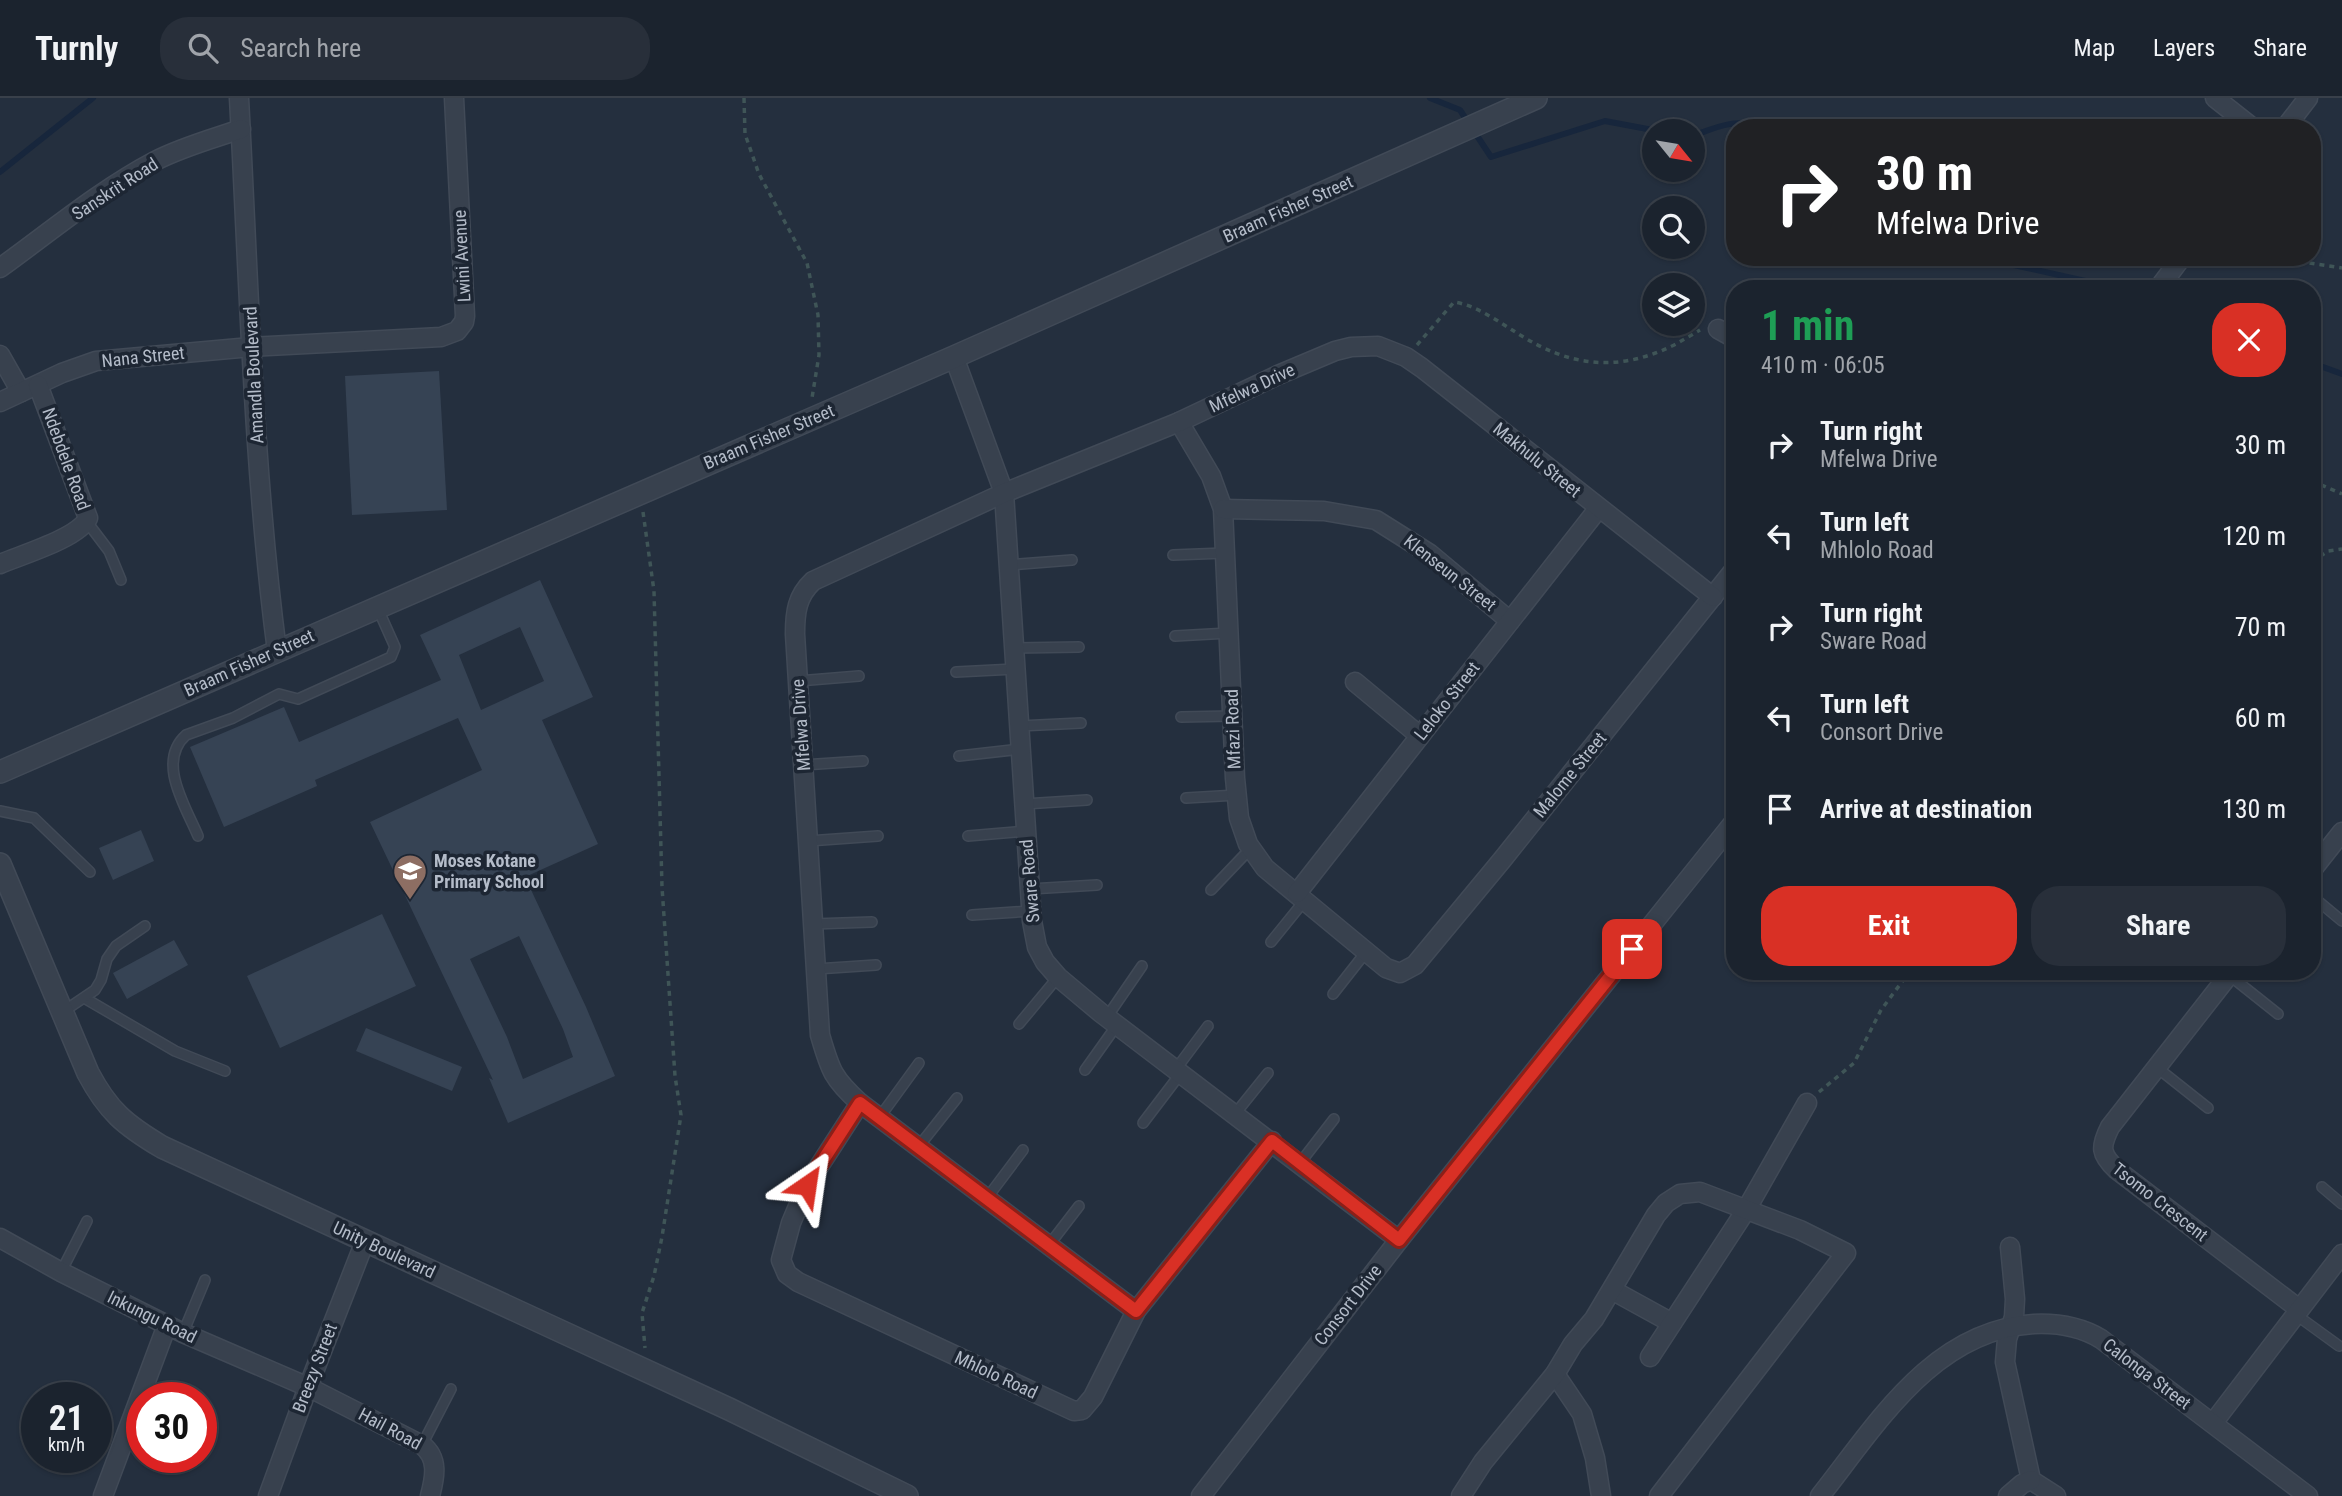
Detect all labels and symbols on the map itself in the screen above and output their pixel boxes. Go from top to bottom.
north arrow [1642,119,1704,182]
street label: Sanskrit Road [68,153,162,224]
street label: Braam Fisher Street [1220,171,1356,247]
street label: Lwini Avenue [449,209,474,303]
street label: Amandla Boulevard [239,306,268,444]
street label: Nana Street [100,342,186,371]
street label: Mfelwa Drive [1206,359,1298,417]
street label: Braam Fisher Street [700,400,837,474]
street label: Ndebdele Road [38,405,95,513]
street label: Makhulu Street [1489,418,1585,501]
street label: Klenseun Street [1400,530,1501,615]
street label: Braam Fisher Street [181,625,317,701]
street label: Leloko Street [1410,657,1484,744]
street label: Mfelwa Drive [787,678,814,772]
street label: Mfazi Road [1221,689,1244,769]
street label: Malome Street [1529,728,1610,822]
street label: Sware Road [1015,838,1044,924]
place label: Moses Kotane Primary School [434,850,544,892]
school or university icon: Moses Kotane Primary School [391,852,429,901]
pin [1602,919,1662,979]
position arrow [770,1148,844,1222]
street label: Tsomo Crescent [2108,1158,2212,1245]
street label: Unity Boulevard [330,1217,439,1282]
street label: Consort Drive [1310,1260,1386,1349]
street label: Inkungu Road [104,1286,200,1347]
street label: Breezy Street [288,1320,341,1415]
street label: Calonga Street [2099,1334,2195,1413]
street label: Mhlolo Road [951,1346,1041,1403]
speed limit sign: 30 [126,1382,217,1473]
street label: Hail Road [355,1403,425,1454]

